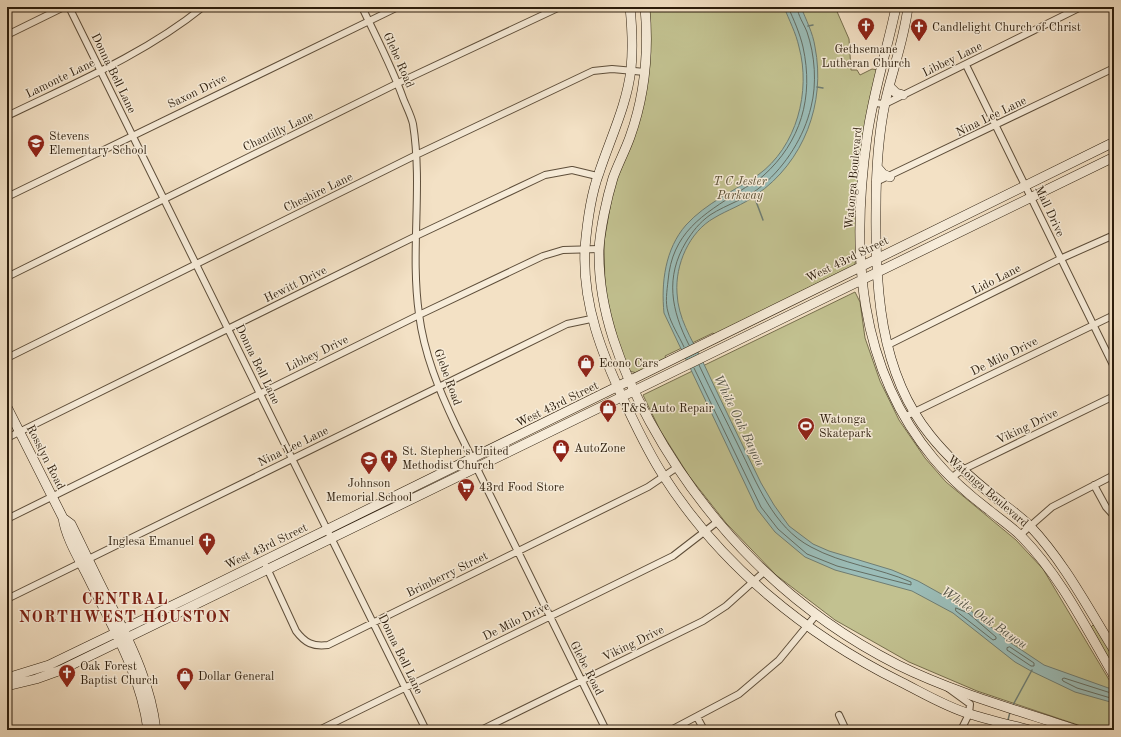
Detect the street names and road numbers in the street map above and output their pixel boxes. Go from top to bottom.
street label: Glebe Road [381,31,416,90]
street label: Donna Bell Lane [89,32,138,116]
street label: Libbey Lane [921,40,985,79]
street label: Lamonte Lane [24,57,97,101]
street label: Saxon Drive [166,72,229,111]
street label: Nina Lee Lane [954,94,1029,139]
street label: Chantilly Lane [241,110,316,154]
street label: Watonga Boulevard [844,126,864,230]
street label: Cheshire Lane [282,171,355,215]
street label: Mall Drive [1032,184,1066,239]
street label: West 43rd Street [804,235,891,285]
street label: Lido Lane [970,262,1023,297]
street label: Hewitt Drive [262,264,329,305]
street label: Donna Bell Lane [233,323,282,407]
street label: Libbey Drive [284,333,351,374]
street label: De Milo Drive [969,335,1040,378]
street label: Glebe Road [431,347,463,407]
street label: West 43rd Street [514,380,601,430]
street label: Viking Drive [995,407,1060,447]
street label: Rosslyn Road [24,423,67,492]
street label: Nina Lee Lane [256,424,331,469]
street label: Watonga Boulevard [945,454,1030,530]
street label: West 43rd Street [223,522,310,572]
street label: Brimberry Street [405,550,490,600]
street label: De Milo Drive [481,600,552,643]
street label: Donna Bell Lane [376,613,425,697]
street label: Viking Drive [601,624,666,664]
street label: Glebe Road [567,639,605,698]

